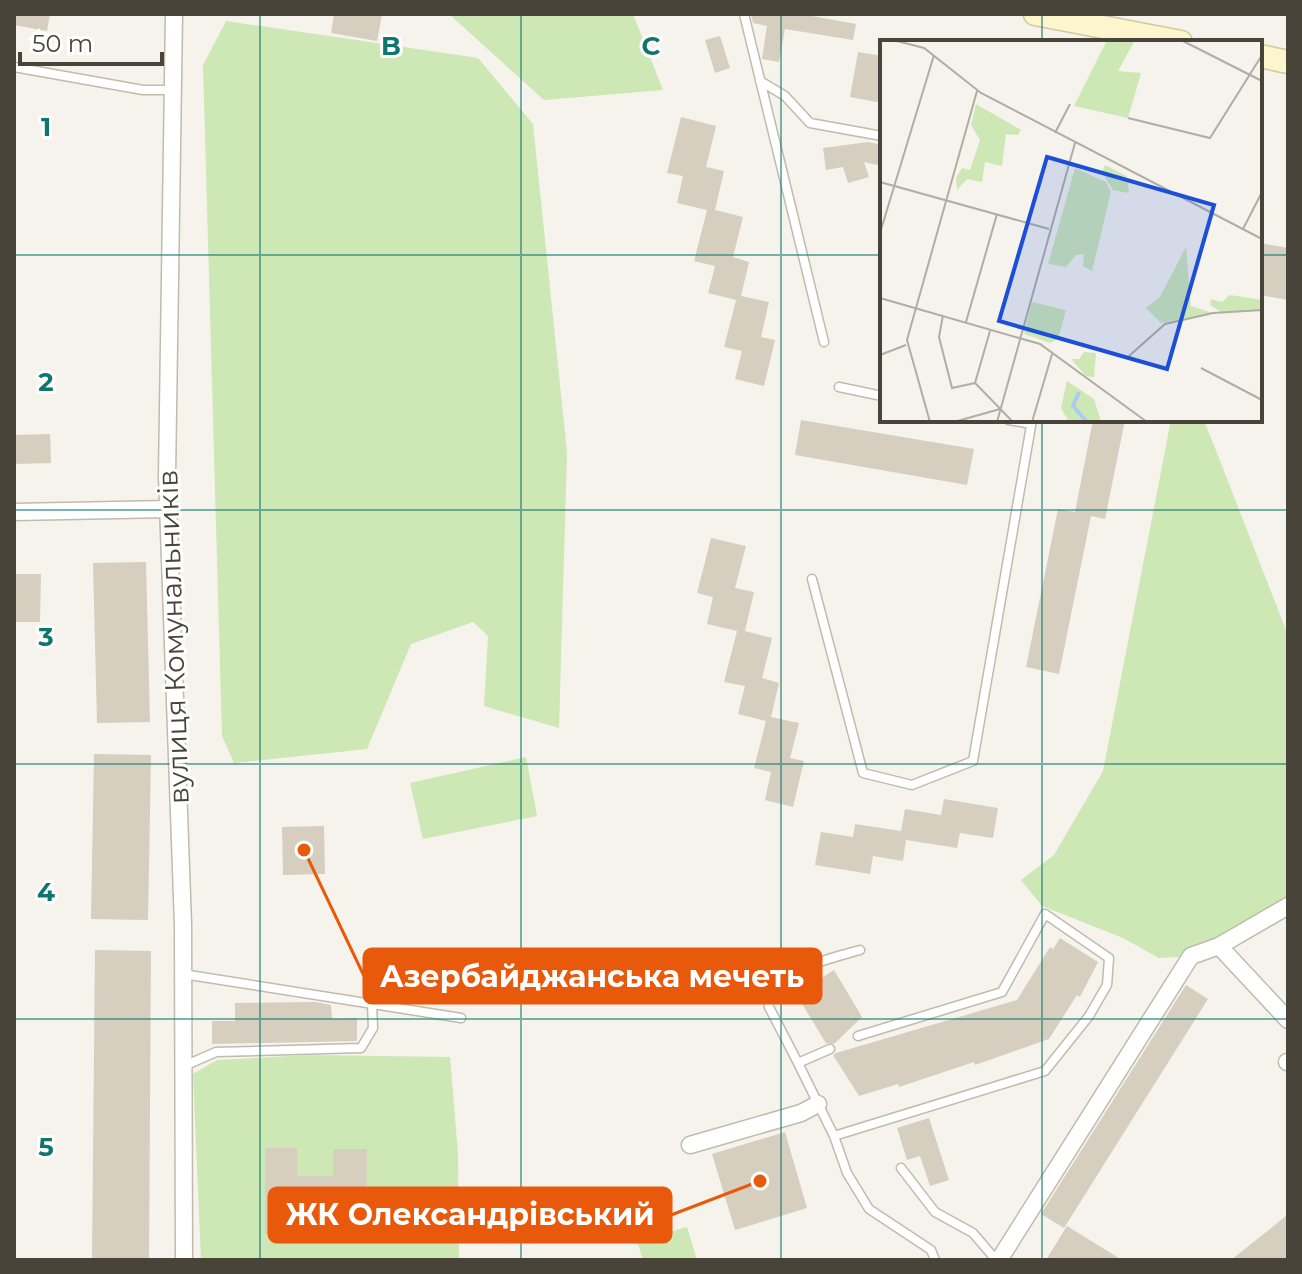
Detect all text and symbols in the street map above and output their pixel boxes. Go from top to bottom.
scale bar [20,16,162,66]
text: 50 m [32,29,93,58]
text: B [381,30,401,62]
text: C [642,30,661,62]
inset map [880,40,1262,422]
text: 1 [41,111,51,143]
text: 2 [38,366,54,398]
street label: вулиця Комунальників [150,469,196,805]
text: 3 [37,621,54,653]
text: 4 [37,876,55,908]
callout: Азербайджанська мечеть [364,949,821,1003]
text: Азербайджанська мечеть [380,958,804,995]
text: 5 [38,1131,54,1163]
callout: ЖК Олександрівський [269,1188,671,1242]
text: ЖК Олександрівський [285,1196,655,1233]

